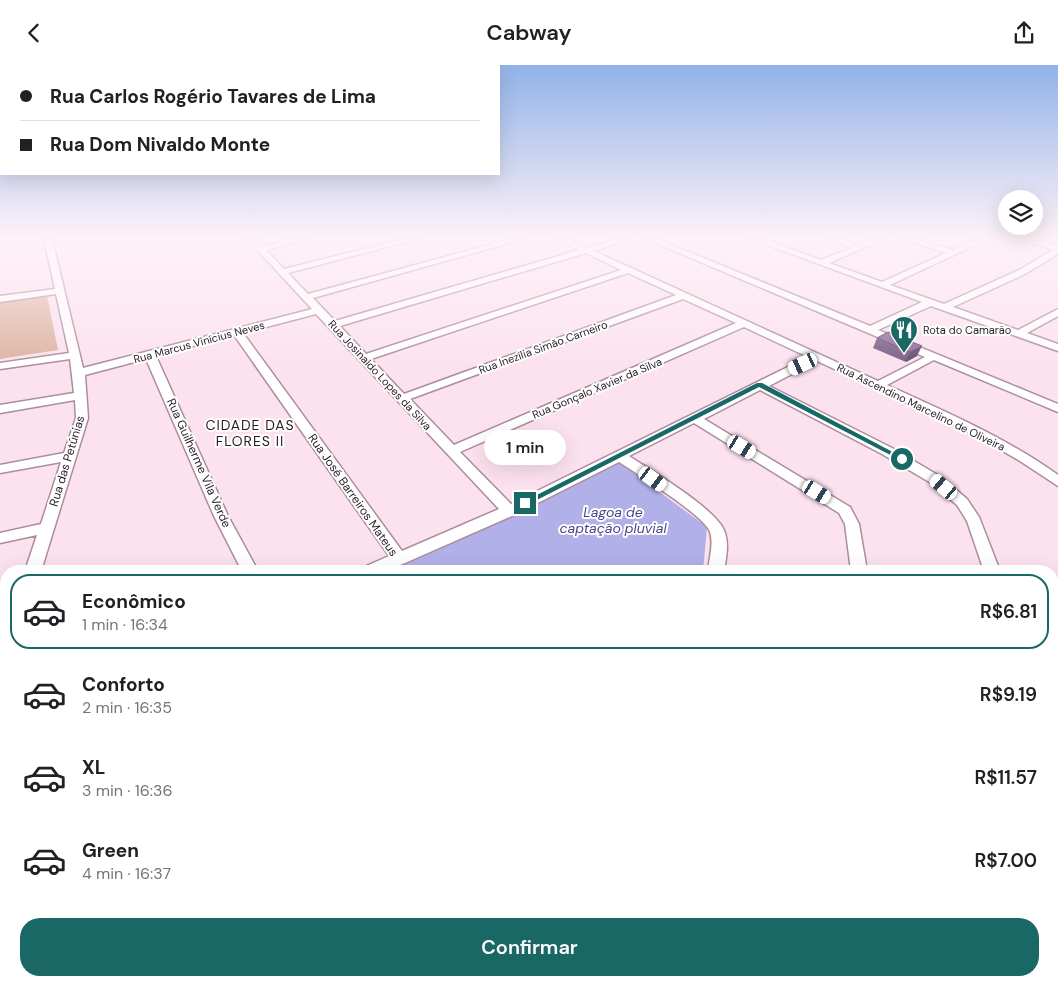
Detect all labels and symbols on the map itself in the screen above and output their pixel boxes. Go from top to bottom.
restaurant icon: Rota do Camarão [889,315,919,354]
street label: Rua Josinaldo Lopes da Silva [325,317,435,433]
street label: Rua Inezília Simão Carneiro [477,317,609,377]
street label: Rua Marcus Vinícius Neves [132,318,266,366]
place label: Rota do Camarão [923,323,1011,337]
car [786,351,819,377]
street label: Rua Gonçalo Xavier da Silva [530,354,664,422]
street label: Rua Ascendino Marcelino de Oliveira [835,360,1007,454]
street label: Rua Guilherme Vila Verde [163,396,235,530]
street label: Rua das Petúnias [46,414,88,508]
district label: CIDADE DAS FLORES II [205,416,295,450]
street label: Rua José Barreiros Mateus [305,431,401,559]
callout: 1 min [484,431,566,465]
car [725,433,758,461]
route start [891,448,913,470]
car [636,464,669,494]
car [927,472,960,502]
car [800,478,833,506]
route end [514,492,536,514]
water label: Lagoa de captação pluvial [559,503,667,537]

